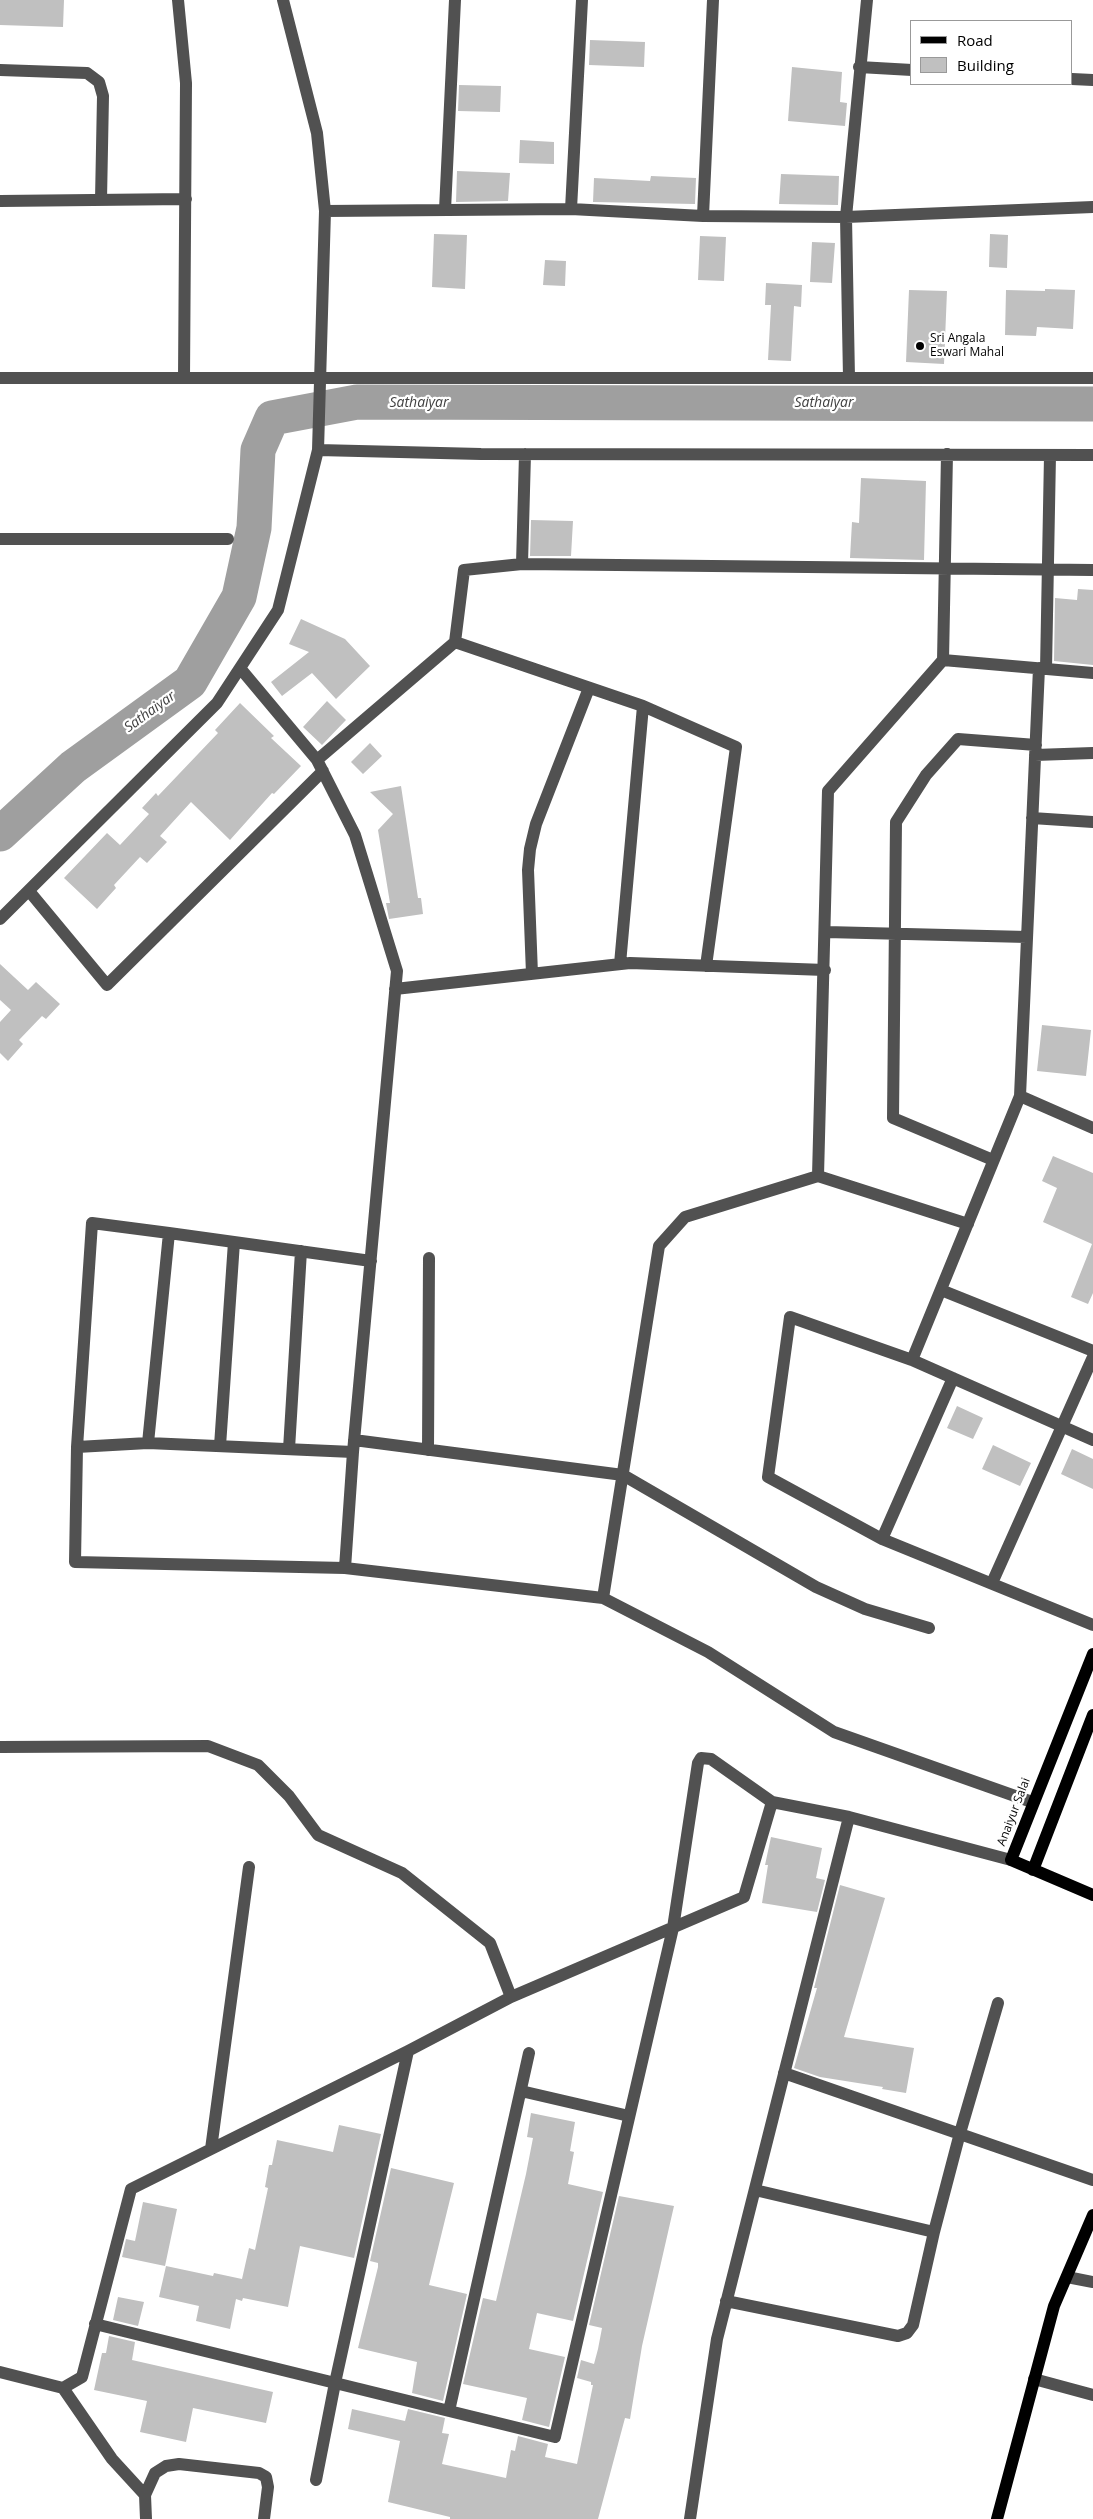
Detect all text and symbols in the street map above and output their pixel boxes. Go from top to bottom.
legend [910,20,1073,85]
text: Road [957,30,993,50]
text: Building [957,55,1014,75]
place label: Sri Angala Eswari Mahal [930,332,1004,360]
marker: Sri Angala Eswari Mahal [914,340,926,352]
water label: Sathaiyar [390,395,448,411]
water label: Sathaiyar [795,395,853,411]
water label: Sathaiyar [121,688,179,736]
street label: Anaiyur Salai [994,1776,1034,1848]

